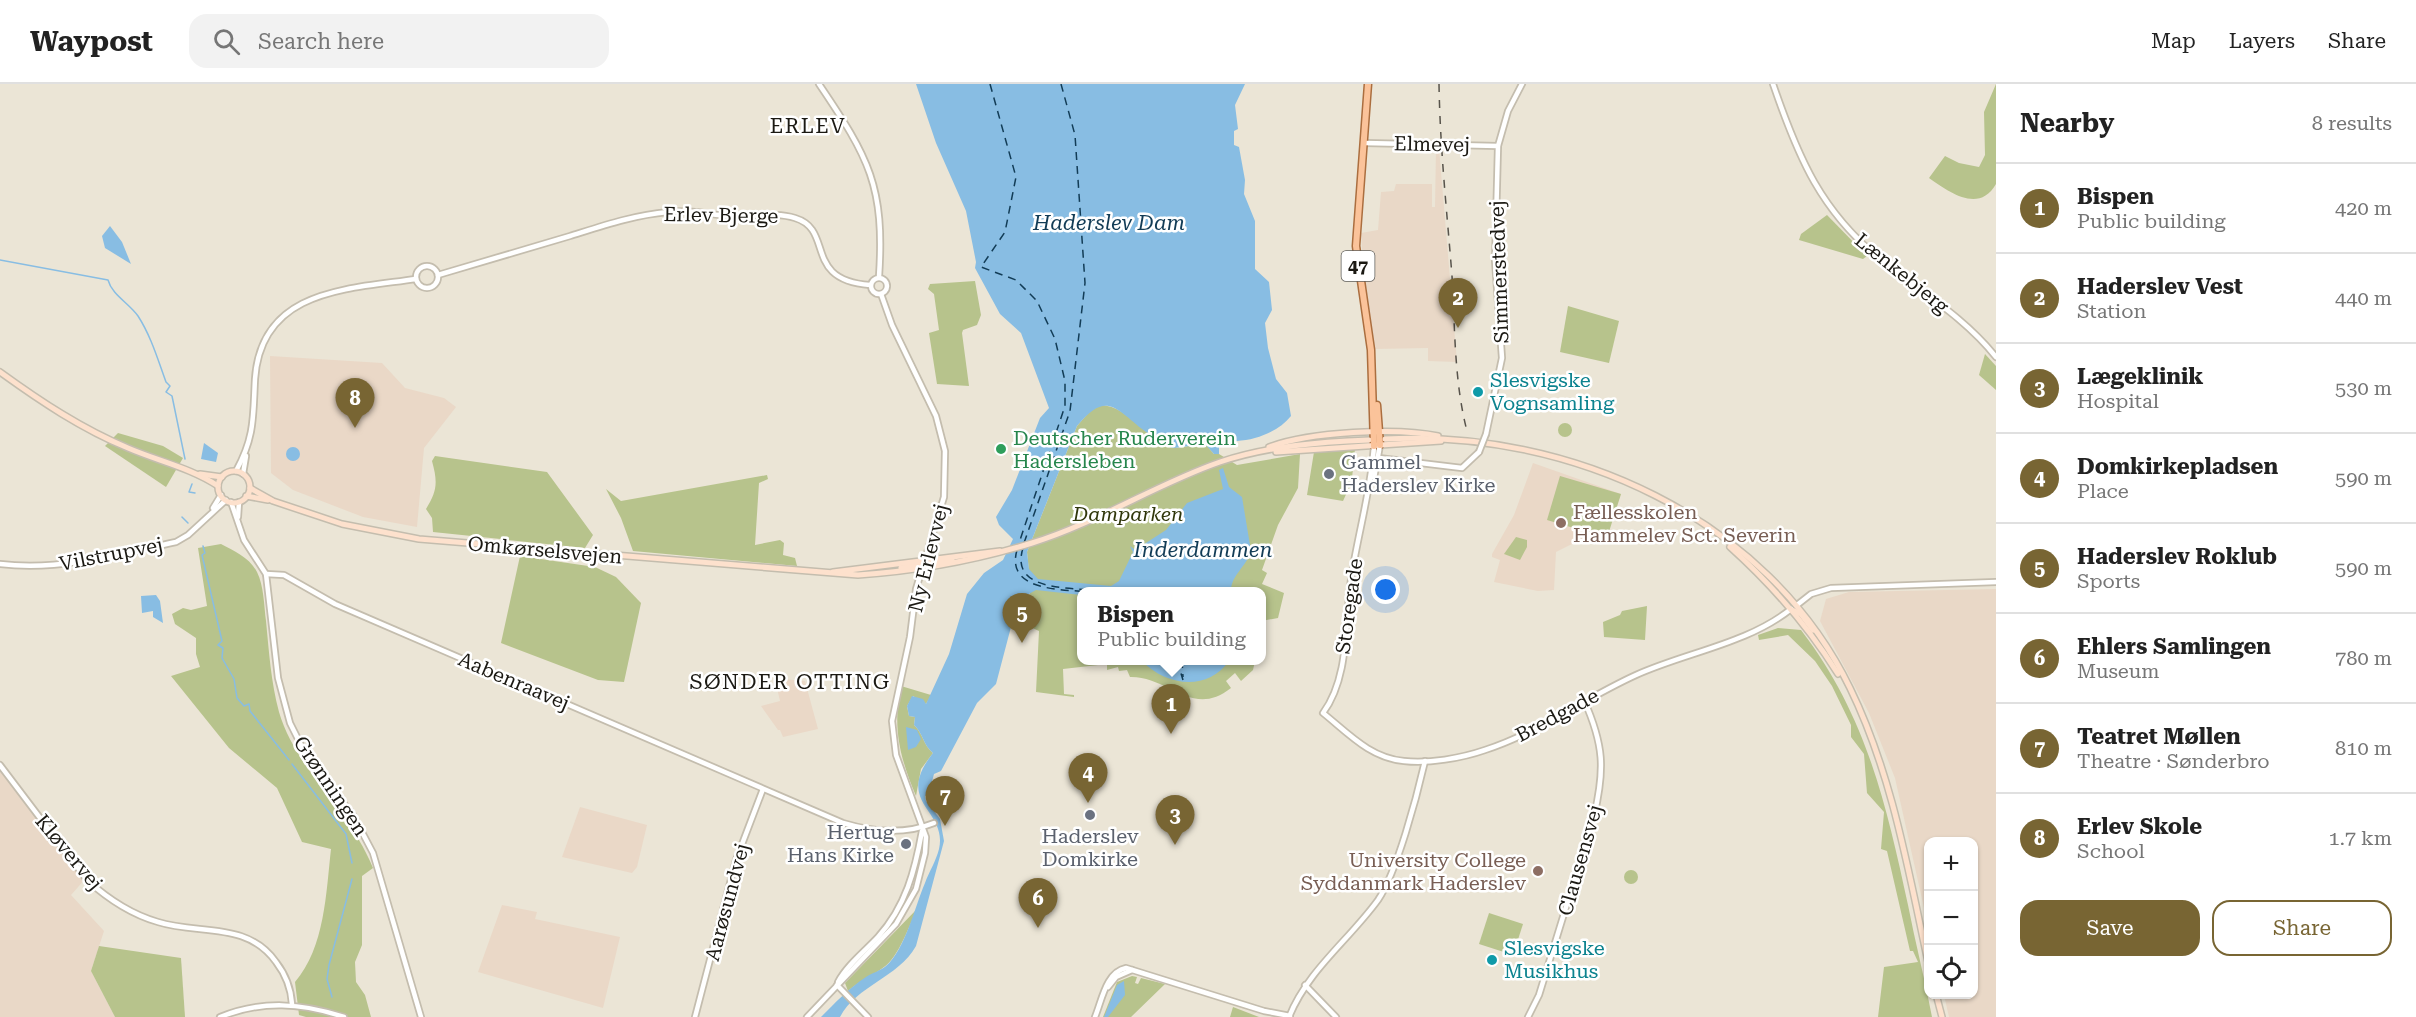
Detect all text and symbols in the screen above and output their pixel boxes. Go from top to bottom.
search box [189,14,609,68]
text: Waypost [30,25,153,58]
icon: search [210,25,243,58]
text: Search here [258,29,384,54]
text: Map [2151,29,2196,53]
text: Layers [2229,29,2295,53]
text: Share [2328,29,2386,53]
text: Nearby [2020,108,2114,138]
text: 8 results [2312,111,2392,135]
district label: ERLEV [770,114,846,138]
street label: Elmevej [1394,131,1470,157]
text: Bispen [2077,184,2154,209]
text: 1 [2034,196,2045,220]
text: 420 m [2335,196,2392,220]
street label: Simmerstedvej [1485,200,1513,344]
street label: Erlev Bjerge [663,202,779,228]
text: Public building [2077,209,2226,233]
water label: Haderslev Dam [1032,211,1185,235]
street label: Lænkebjerg [1850,228,1954,319]
road number: 47 [1342,251,1374,281]
text: Haderslev Vest [2077,274,2243,299]
pin: 2 [1438,278,1478,328]
text: 2 [2034,286,2045,310]
text: 440 m [2335,286,2392,310]
text: Station [2077,299,2146,323]
text: Lægeklinik [2077,364,2204,389]
place label: Slesvigske Vognsamling [1490,368,1615,415]
text: 3 [2034,376,2045,400]
text: 530 m [2335,376,2392,400]
pin: 8 [336,378,374,428]
marker: Slesvigske Vognsamling [1471,385,1485,399]
text: Hospital [2077,389,2159,413]
place label: Deutscher Ruderverein Hadersleben [1013,426,1236,473]
marker: Deutscher Ruderverein Hadersleben [994,442,1008,456]
place label: Gammel Haderslev Kirke [1341,450,1495,497]
text: Domkirkepladsen [2077,454,2278,479]
text: 4 [2034,466,2045,490]
text: 590 m [2335,466,2392,490]
marker: Gammel Haderslev Kirke [1322,467,1336,481]
text: Place [2077,479,2129,503]
place label: Fællesskolen Hammelev Sct. Severin [1573,500,1796,547]
street label: Ny Erlevvej [903,501,953,615]
park label: Damparken [1072,502,1183,526]
marker: Fællesskolen Hammelev Sct. Severin [1554,516,1568,530]
street label: Omkørselsvejen [467,531,623,569]
street label: Vilstrupvej [57,532,165,576]
water label: Inderdammen [1133,538,1272,562]
text: Haderslev Roklub [2077,544,2277,569]
text: 5 [2034,556,2045,580]
text: 590 m [2335,556,2392,580]
street label: Storegade [1330,557,1368,655]
text: Sports [2077,569,2140,593]
your location [1371,575,1400,604]
popup [1077,587,1266,665]
pin: 5 [1002,594,1042,643]
text: Bispen [1097,602,1174,627]
text: Public building [1097,627,1246,651]
text: Ehlers Samlingen [2077,634,2271,659]
text: 6 [2034,646,2045,670]
text: 780 m [2335,646,2392,670]
street label: Aabenraavej [455,647,573,715]
text: Museum [2077,659,2160,683]
district label: SØNDER OTTING [690,670,890,694]
street label: Bredgade [1511,683,1603,747]
pin: 1 [1152,684,1190,734]
text: Teatret Møllen [2077,724,2241,749]
street label: Grønningen [289,731,373,841]
text: 7 [2034,736,2045,760]
text: 810 m [2335,736,2392,760]
text: Theatre · Sønderbro [2077,749,2270,773]
pin: 4 [1068,754,1108,803]
pin: 7 [926,776,964,826]
pin: 3 [1156,796,1194,845]
street label: Clausensvej [1553,802,1607,918]
marker: Haderslev Domkirke [1083,808,1097,822]
street label: Kløvervej [30,809,108,895]
text: Erlev Skole [2077,814,2202,839]
place label: Hertug Hans Kirke [787,820,895,867]
place label: Haderslev Domkirke [1041,824,1139,871]
text: 8 [2034,826,2045,850]
text: 1.7 km [2328,826,2392,850]
marker: Hertug Hans Kirke [899,837,913,851]
map controls [1924,837,1978,999]
button: + [1924,837,1978,891]
text: School [2077,839,2145,863]
street label: Aarøsundvej [700,841,754,963]
place label: University College Syddanmark Haderslev [1301,848,1526,895]
marker: University College Syddanmark Haderslev [1531,864,1545,878]
pin: 6 [1018,878,1058,928]
button: − [1924,891,1978,945]
button: Save [2020,900,2200,956]
button: Share [2212,900,2392,956]
place label: Slesvigske Musikhus [1504,936,1605,983]
button: locate [1924,945,1978,999]
marker: Slesvigske Musikhus [1485,953,1499,967]

